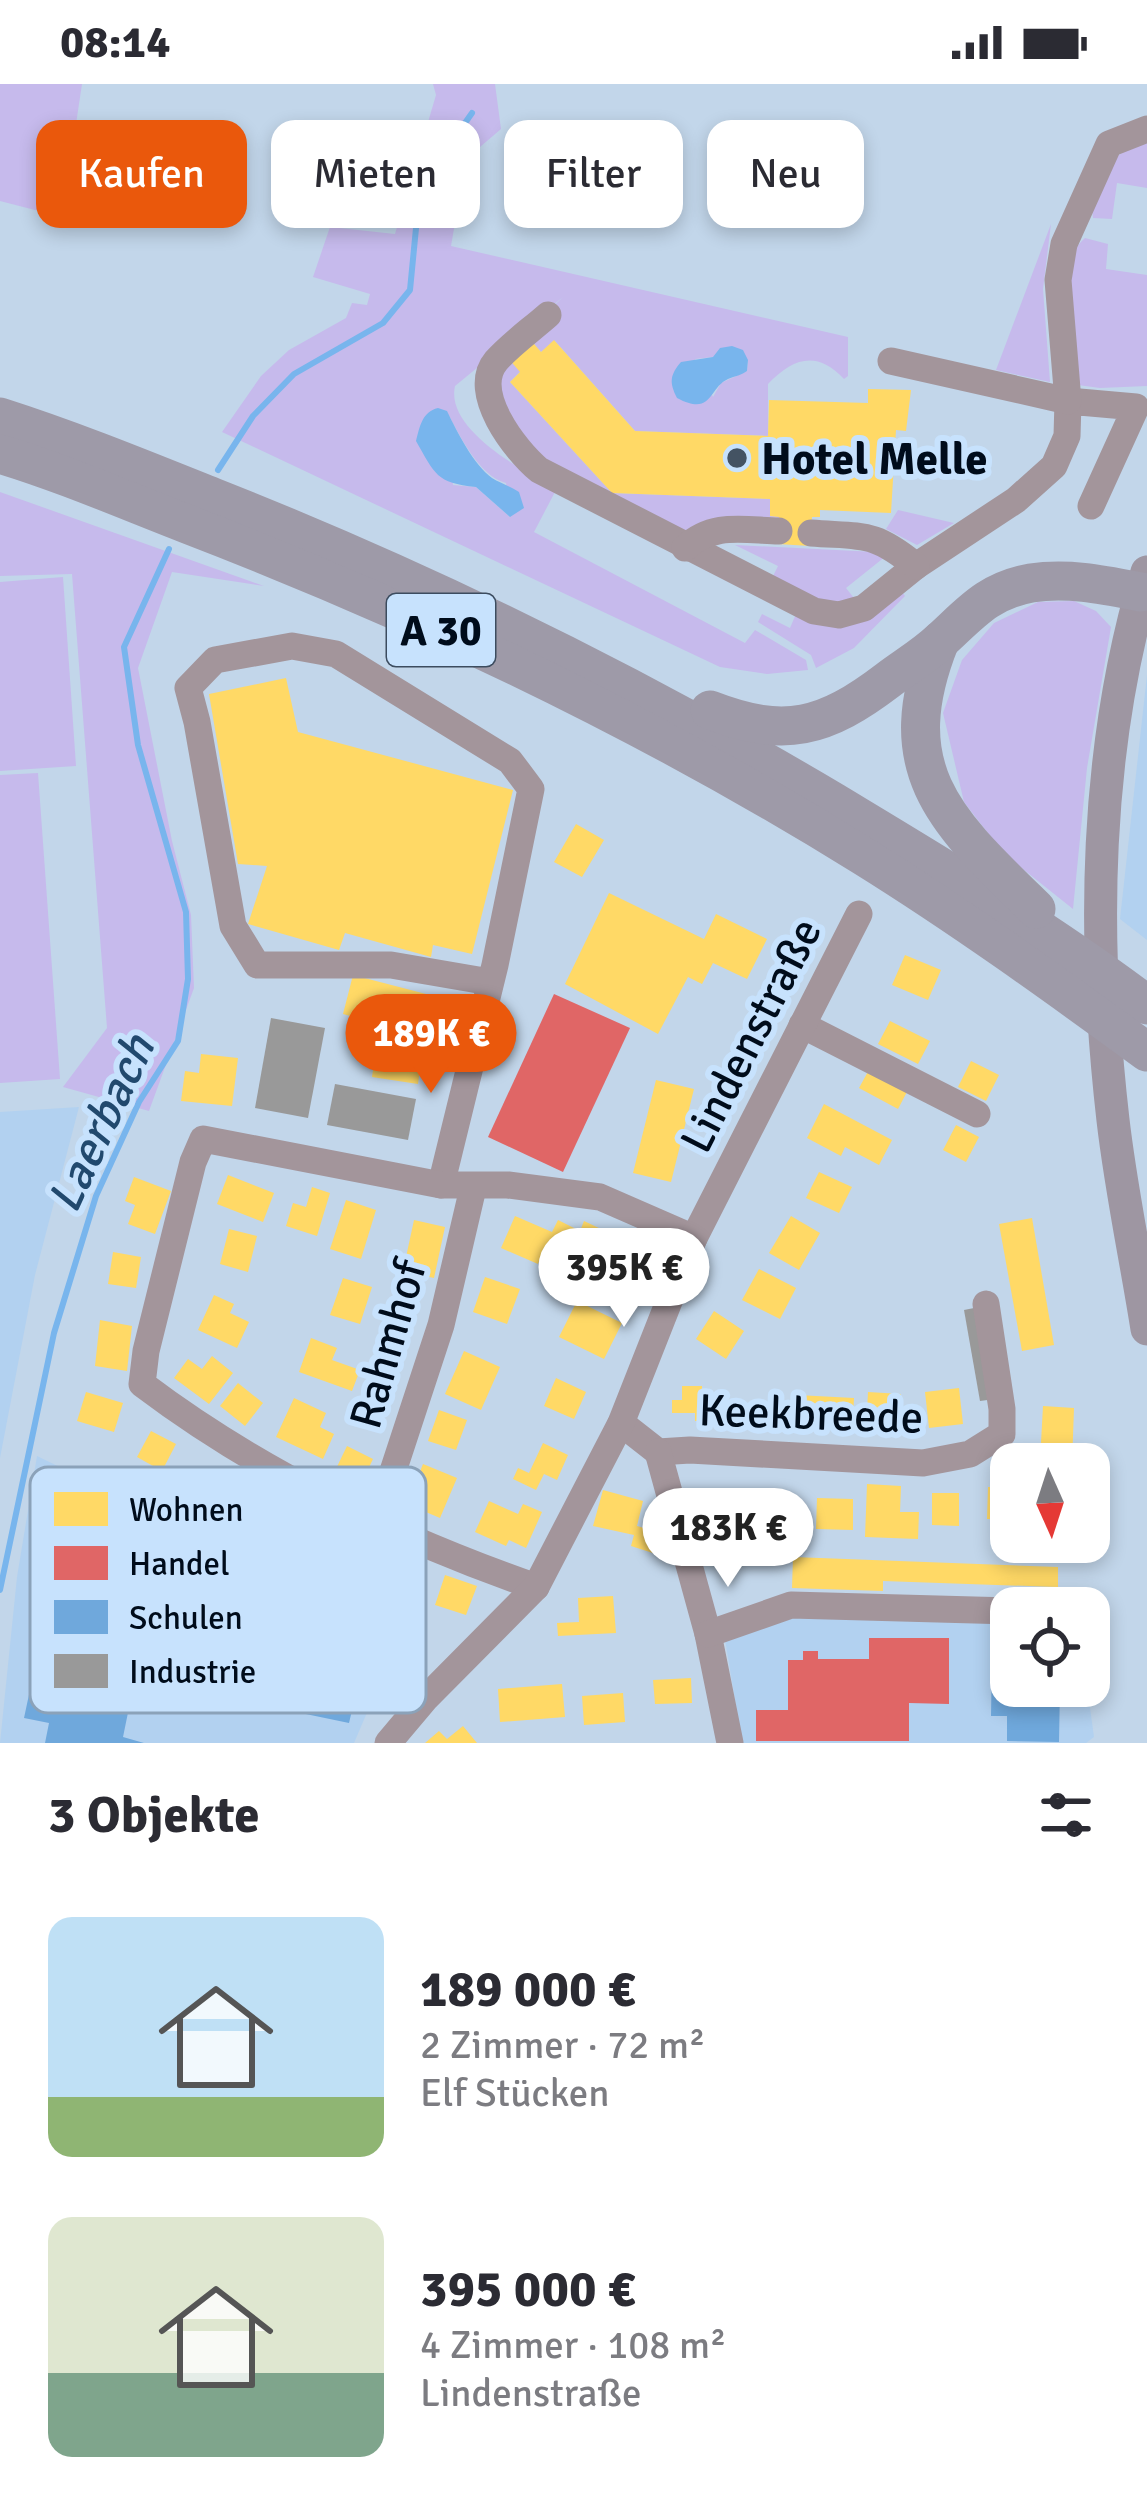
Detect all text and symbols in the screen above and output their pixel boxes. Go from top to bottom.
text: 08:14 [60,15,170,70]
chip: Kaufen [36,120,247,228]
chip: Mieten [271,120,480,228]
chip: Filter [504,120,683,228]
chip: Neu [707,120,864,228]
place label: Hotel Melle [761,432,988,487]
marker: Hotel Melle [724,445,750,471]
road number: A 30 [387,594,495,666]
street label: Lindenstraße [669,909,834,1162]
pin: 189K € [333,994,529,1096]
text: 189K € [372,1009,490,1057]
water label: Laerbach [35,1024,169,1222]
pin: 395K € [526,1228,722,1330]
text: 395K € [565,1243,683,1291]
street label: Rahmhof [338,1252,439,1435]
street label: Keekbreede [698,1383,924,1446]
north arrow [990,1443,1110,1563]
map controls [990,1443,1110,1707]
legend [30,1467,426,1713]
pin: 183K € [630,1488,826,1590]
text: Wohnen [129,1490,243,1531]
text: 183K € [669,1503,787,1551]
text: Handel [129,1544,230,1585]
button: locate [990,1587,1110,1707]
text: Schulen [129,1598,243,1639]
text: Industrie [129,1652,256,1693]
icon: filters [1033,1782,1099,1848]
text: 3 Objekte [48,1784,260,1847]
text: 189 000 € [420,1958,635,2021]
icon: home [144,1965,288,2109]
text: 2 Zimmer · 72 m² [420,2021,705,2069]
text: Elf Stücken [420,2069,609,2117]
text: 395 000 € [420,2258,635,2321]
icon: home [144,2265,288,2409]
text: 4 Zimmer · 108 m² [420,2321,726,2369]
text: Lindenstraße [420,2369,641,2417]

